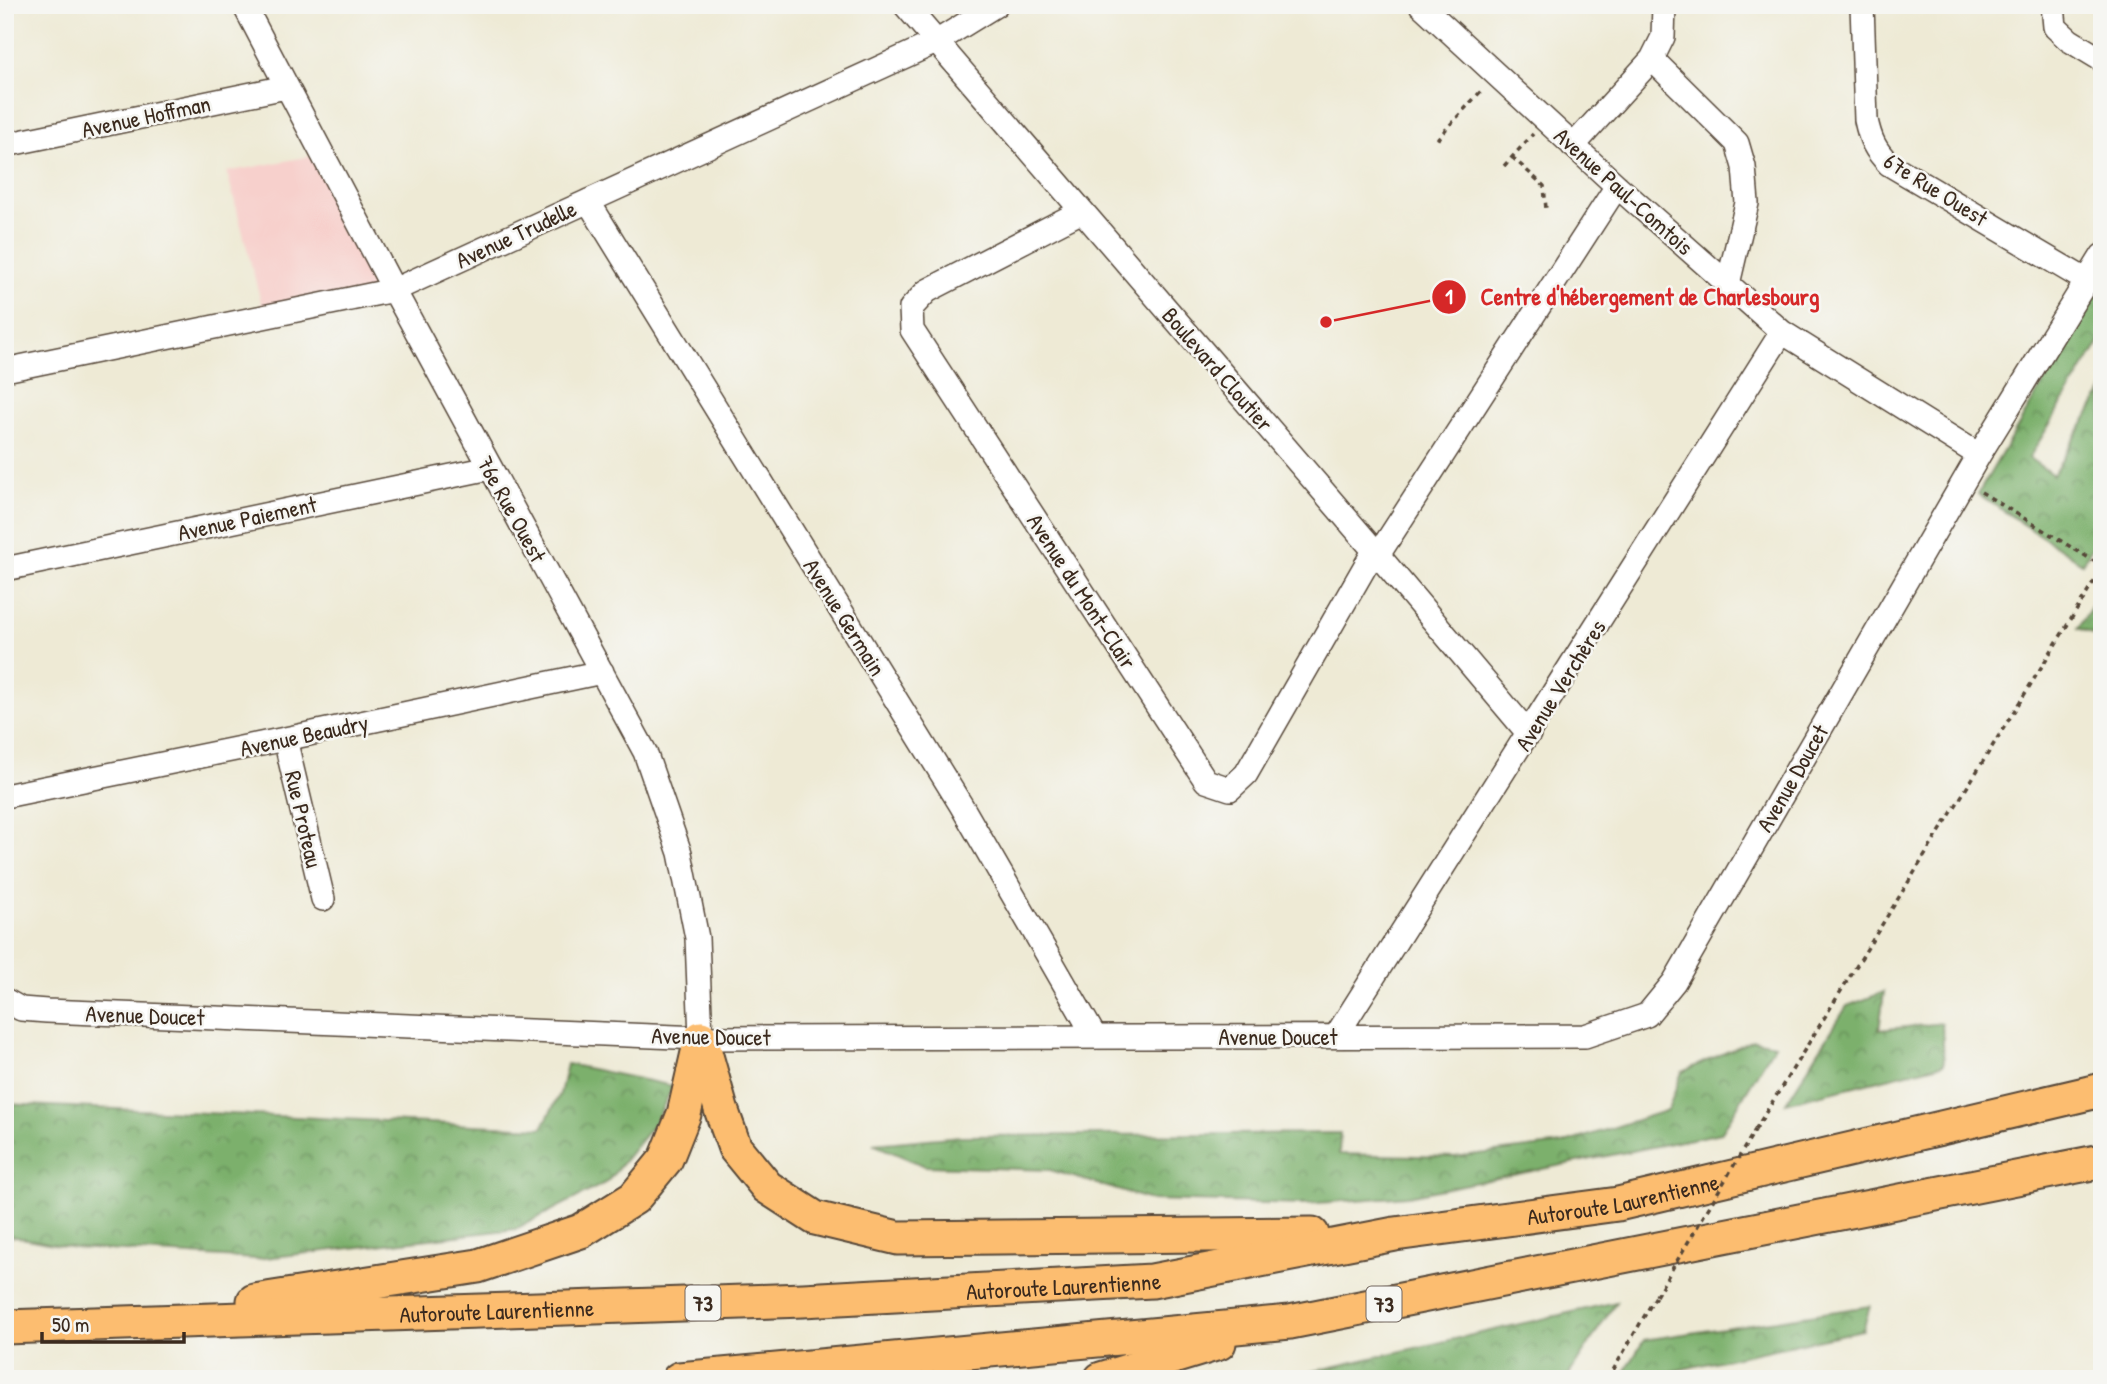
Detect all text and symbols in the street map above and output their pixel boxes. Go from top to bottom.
street label: Avenue Hoffman [79,87,213,145]
street label: Avenue Paul-Comtois [1548,120,1700,262]
street label: 67e Rue Ouest [1878,145,1995,234]
street label: Avenue Trudelle [451,193,581,275]
callout: Centre d'hébergement de Charlesbourg [1432,274,1834,319]
text: Centre d'hébergement de Charlesbourg [1480,280,1820,313]
text: 1 [1445,282,1453,311]
street label: Boulevard Cloutier [1155,300,1281,438]
street label: 76e Rue Ouest [470,450,554,569]
street label: Avenue Paiement [175,488,320,548]
street label: Avenue du Mont-Clair [1020,507,1144,675]
street label: Avenue Germain [797,552,893,682]
street label: Avenue Verchères [1507,613,1613,756]
street label: Avenue Beaudry [237,706,371,764]
street label: Avenue Doucet [1749,718,1836,837]
street label: Rue Proteau [278,767,330,871]
street label: Avenue Doucet [85,997,206,1033]
street label: Avenue Doucet [651,1019,772,1053]
street label: Avenue Doucet [1218,1021,1339,1052]
street label: Autoroute Laurentienne [1525,1165,1722,1232]
street label: Autoroute Laurentienne [965,1264,1163,1307]
road number: 73 [686,1286,720,1320]
road number: 73 [1366,1286,1402,1322]
street label: Autoroute Laurentienne [399,1292,595,1329]
scale bar [42,1300,184,1344]
text: 50 m [52,1310,89,1339]

